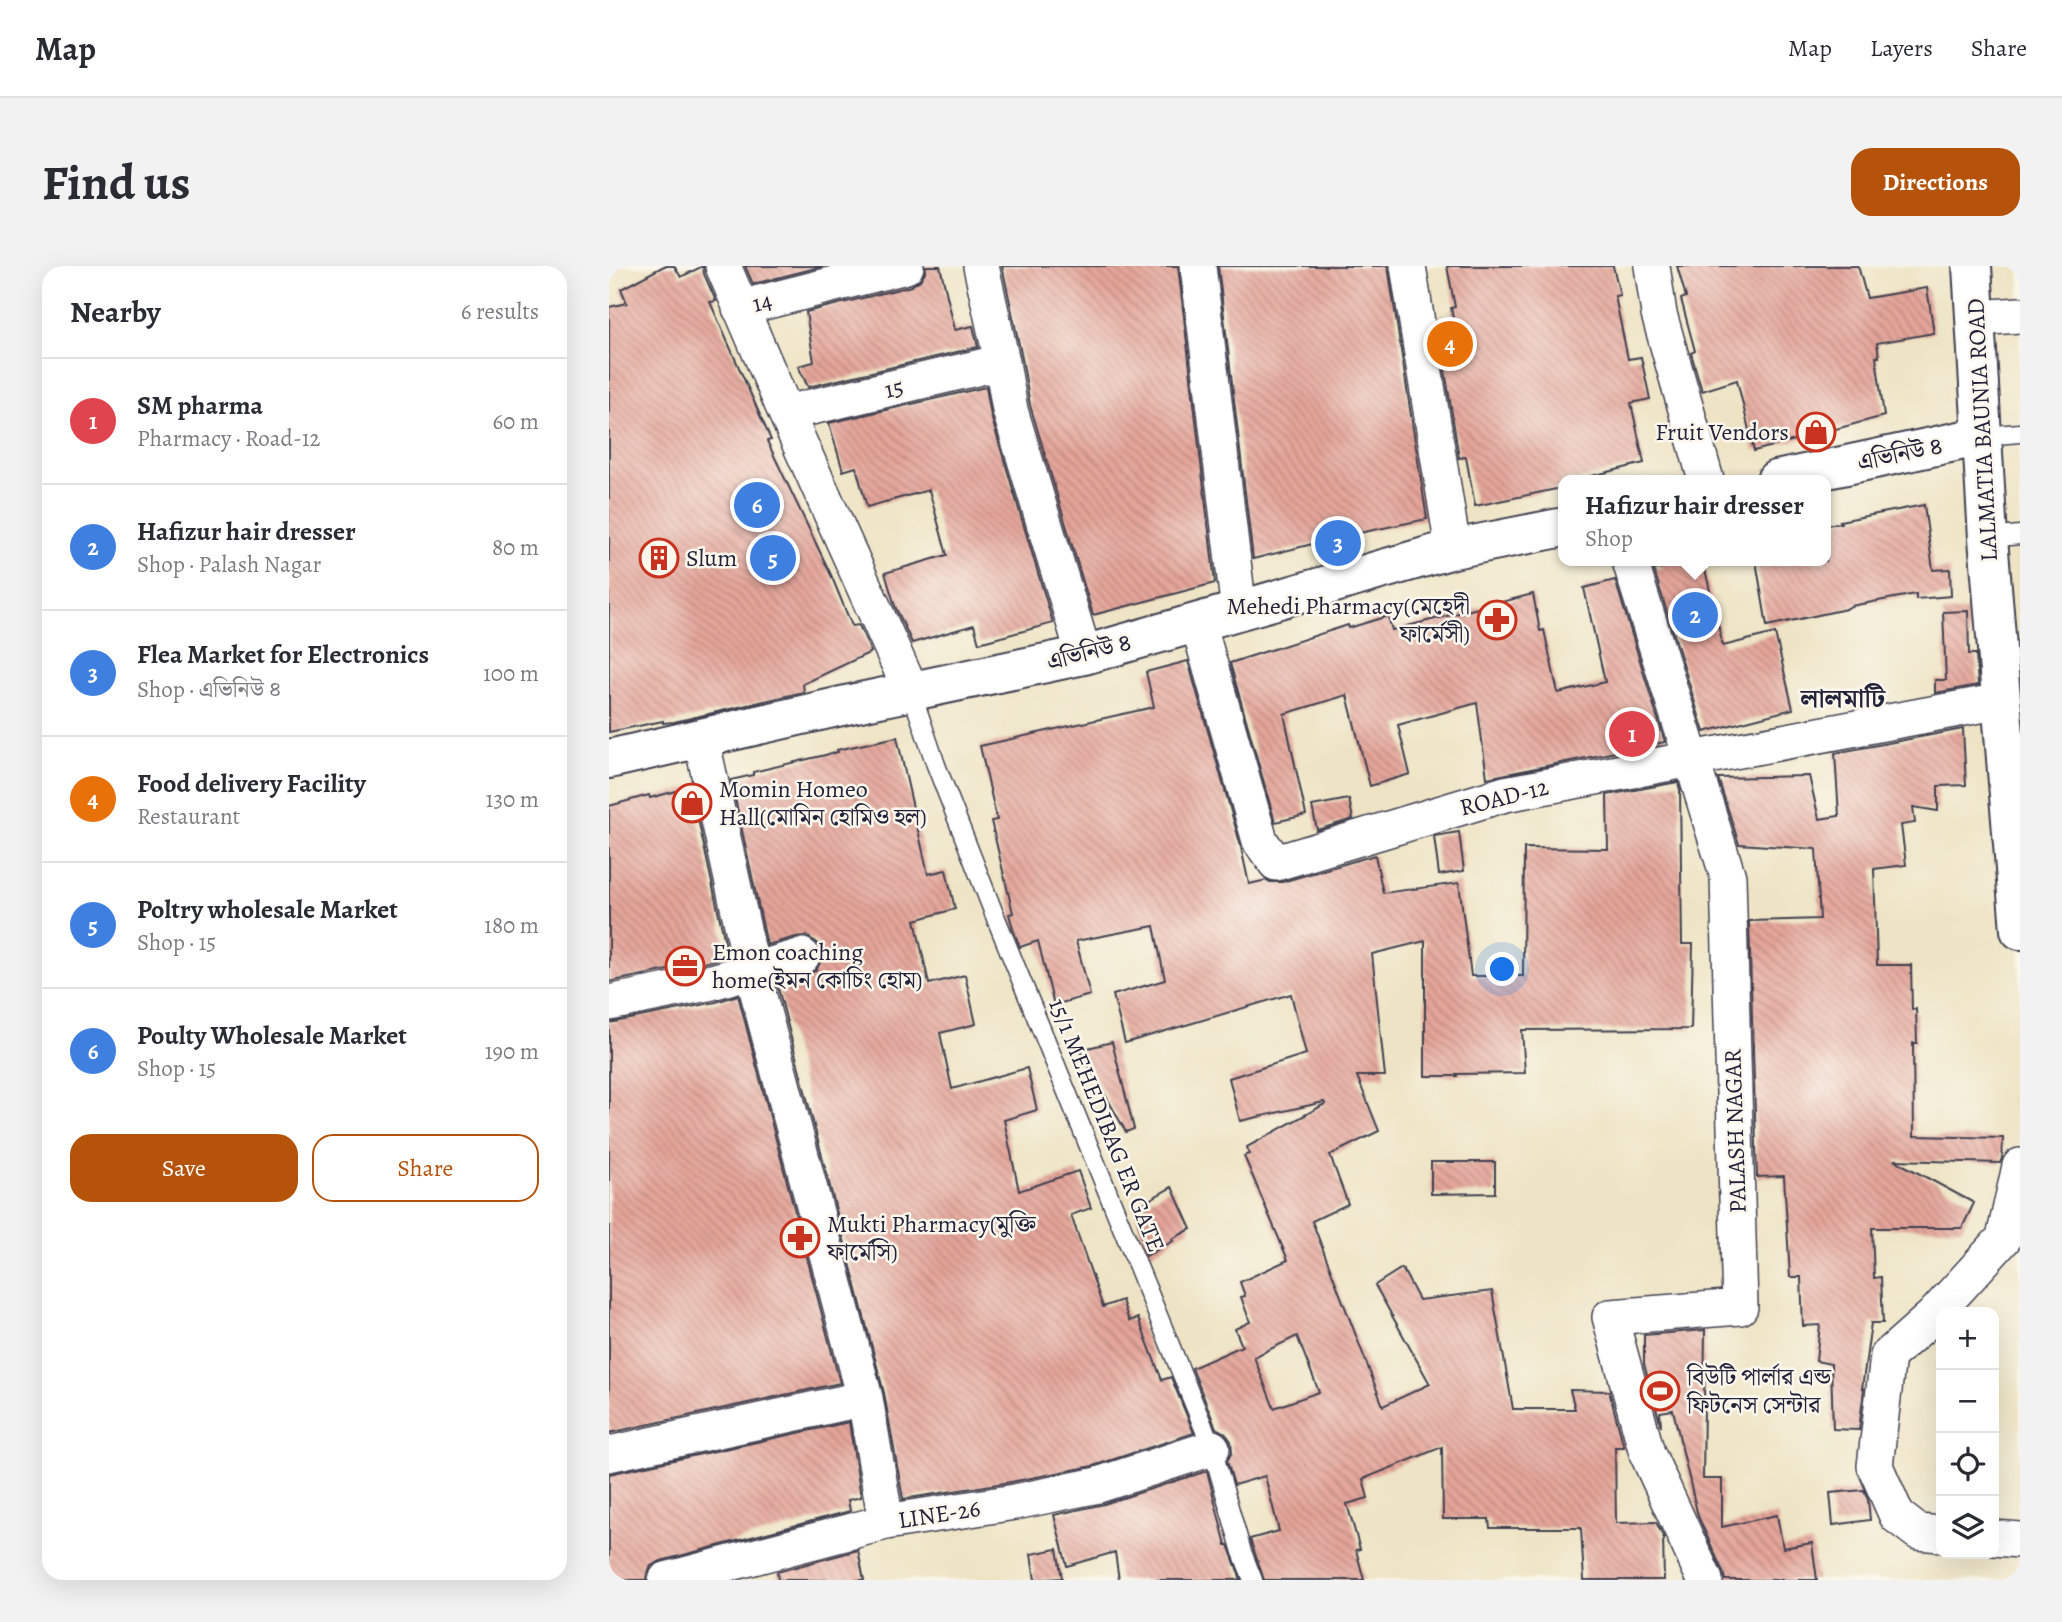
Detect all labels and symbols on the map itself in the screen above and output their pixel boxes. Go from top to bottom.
street label: 14 [749,284,775,320]
street label: LALMATIA BAUNIA ROAD [1959,298,2005,562]
pin: 4 [1427,318,1473,370]
street label: 15 [881,370,907,406]
shop icon: Fruit Vendors [1795,411,1837,453]
place label: Fruit Vendors [1655,416,1789,448]
street label: এভিনিউ ৪ [1854,429,1946,479]
pin: 6 [734,479,780,531]
pin: 3 [1315,517,1361,569]
pin: 5 [750,532,796,584]
building icon: Slum [638,537,680,579]
place label: Slum [686,542,737,574]
pin: 2 [1672,589,1718,641]
place label: Mehedi Pharmacy(মেহেদী ফার্মেসী) [1227,590,1470,650]
pharmacy icon: Mehedi Pharmacy(মেহেদী ফার্মেসী) [1476,599,1518,641]
street label: এভিনিউ ৪ [1043,626,1135,678]
district label: লালমাটি [1800,681,1886,716]
pin: 1 [1609,708,1655,760]
street label: ROAD-12 [1456,771,1552,823]
place label: Momin Homeo Hall(মোমিন হোমিও হল) [719,773,927,833]
shop icon: Momin Homeo Hall(মোমিন হোমিও হল) [671,782,713,824]
place label: Emon coaching home(ইমন কোচিং হোম) [712,936,923,996]
office icon: Emon coaching home(ইমন কোচিং হোম) [664,945,706,987]
your location [1485,952,1519,986]
street label: 15/1 MEHEDIBAG ER GATE [1041,993,1173,1257]
street label: PALASH NAGAR [1716,1048,1754,1214]
place label: Mukti Pharmacy(মুক্তি ফার্মেসি) [826,1208,1037,1268]
pharmacy icon: Mukti Pharmacy(মুক্তি ফার্মেসি) [779,1217,821,1259]
place label: বিউটি পার্লার এন্ড ফিটনেস সেন্টার [1686,1361,1833,1421]
sports icon: বিউটি পার্লার এন্ড ফিটনেস সেন্টার [1639,1370,1681,1412]
street label: LINE-26 [896,1492,982,1536]

